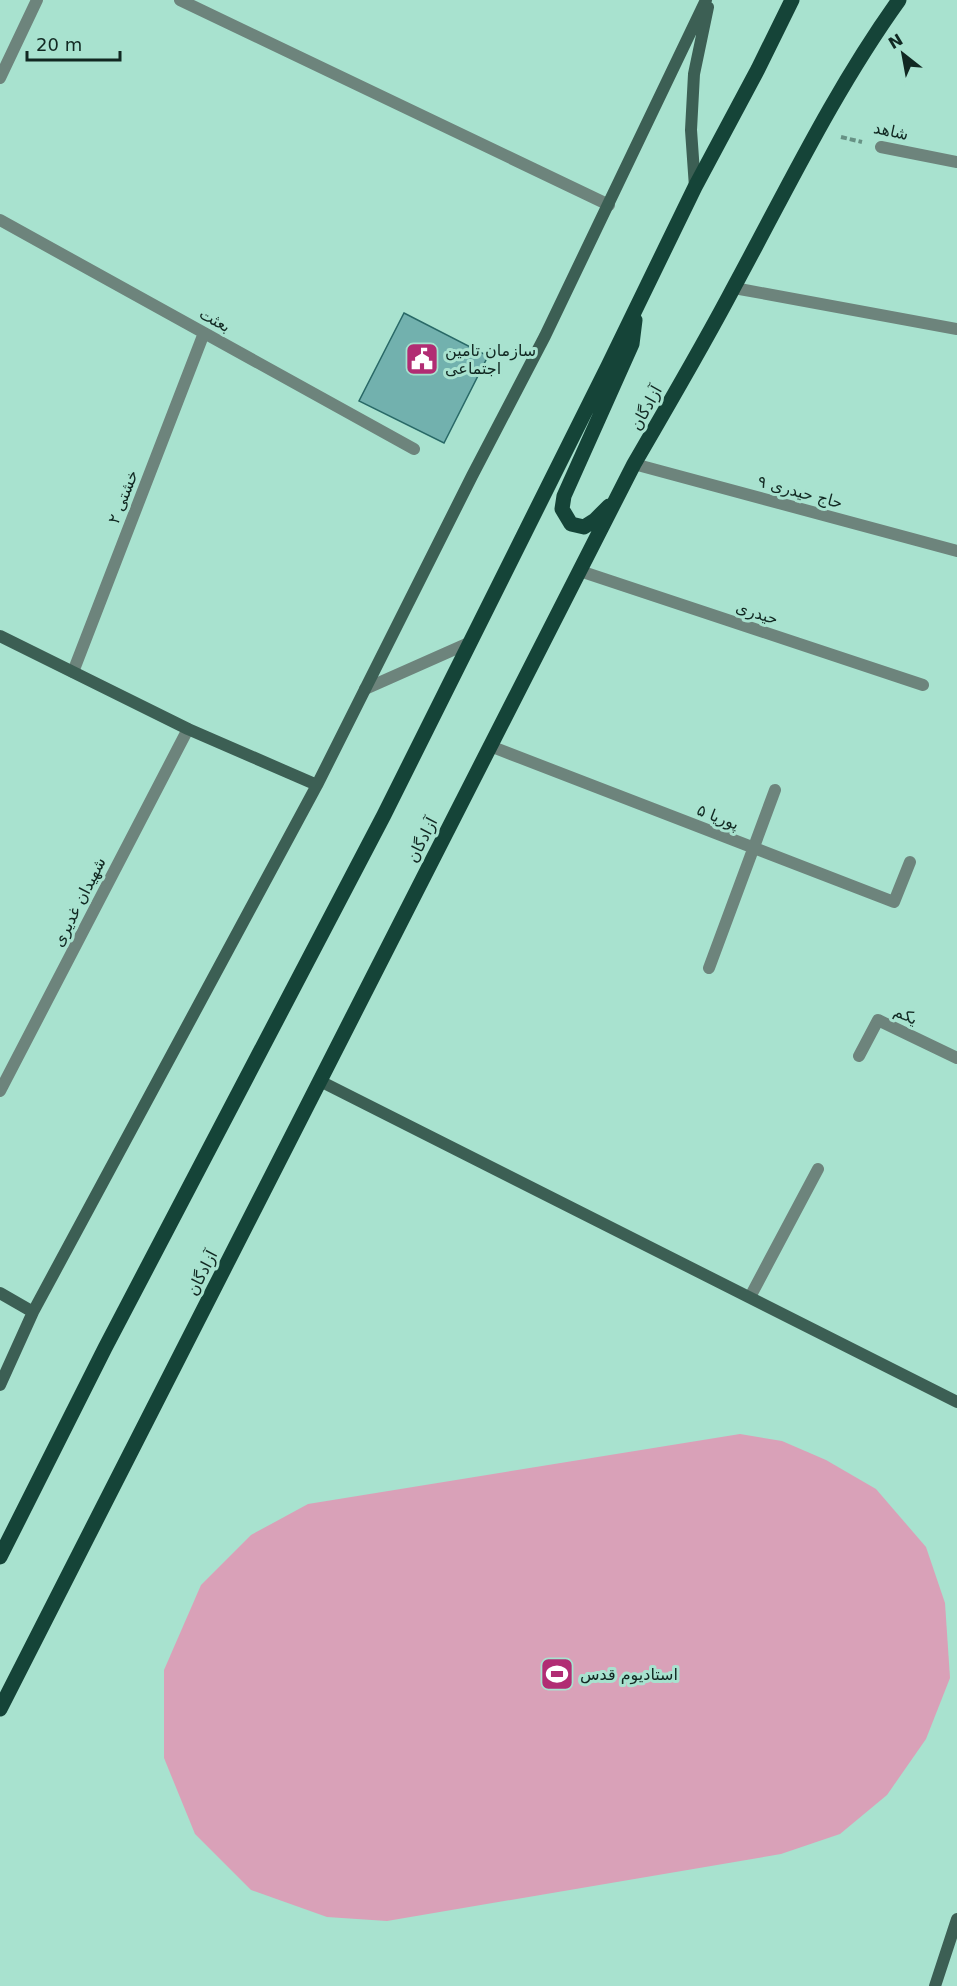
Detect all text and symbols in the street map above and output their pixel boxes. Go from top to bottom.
scale bar [27,24,120,62]
north arrow [873,24,933,84]
text: N [885,30,906,53]
text: 20 m [36,34,82,55]
street label: شاهد [872,118,910,144]
street label: بعثت [196,304,234,336]
public building icon: سازمان تامین اجتماعی [404,341,440,377]
place label: سازمان تامین اجتماعی [445,341,536,378]
street label: آزادگان [626,381,668,434]
street label: خشتی ۲ [104,467,142,527]
street label: حاج حیدری ۹ [755,472,845,513]
street label: حیدری [733,597,781,630]
street label: پوریا ۵ [694,800,742,835]
street label: آزادگان [403,813,443,866]
street label: شهیدان غدیری [48,854,111,950]
street label: یکم [891,1001,921,1029]
street label: آزادگان [183,1246,223,1299]
sports icon: استادیوم قدس [539,1656,575,1692]
place label: استادیوم قدس [580,1665,678,1685]

